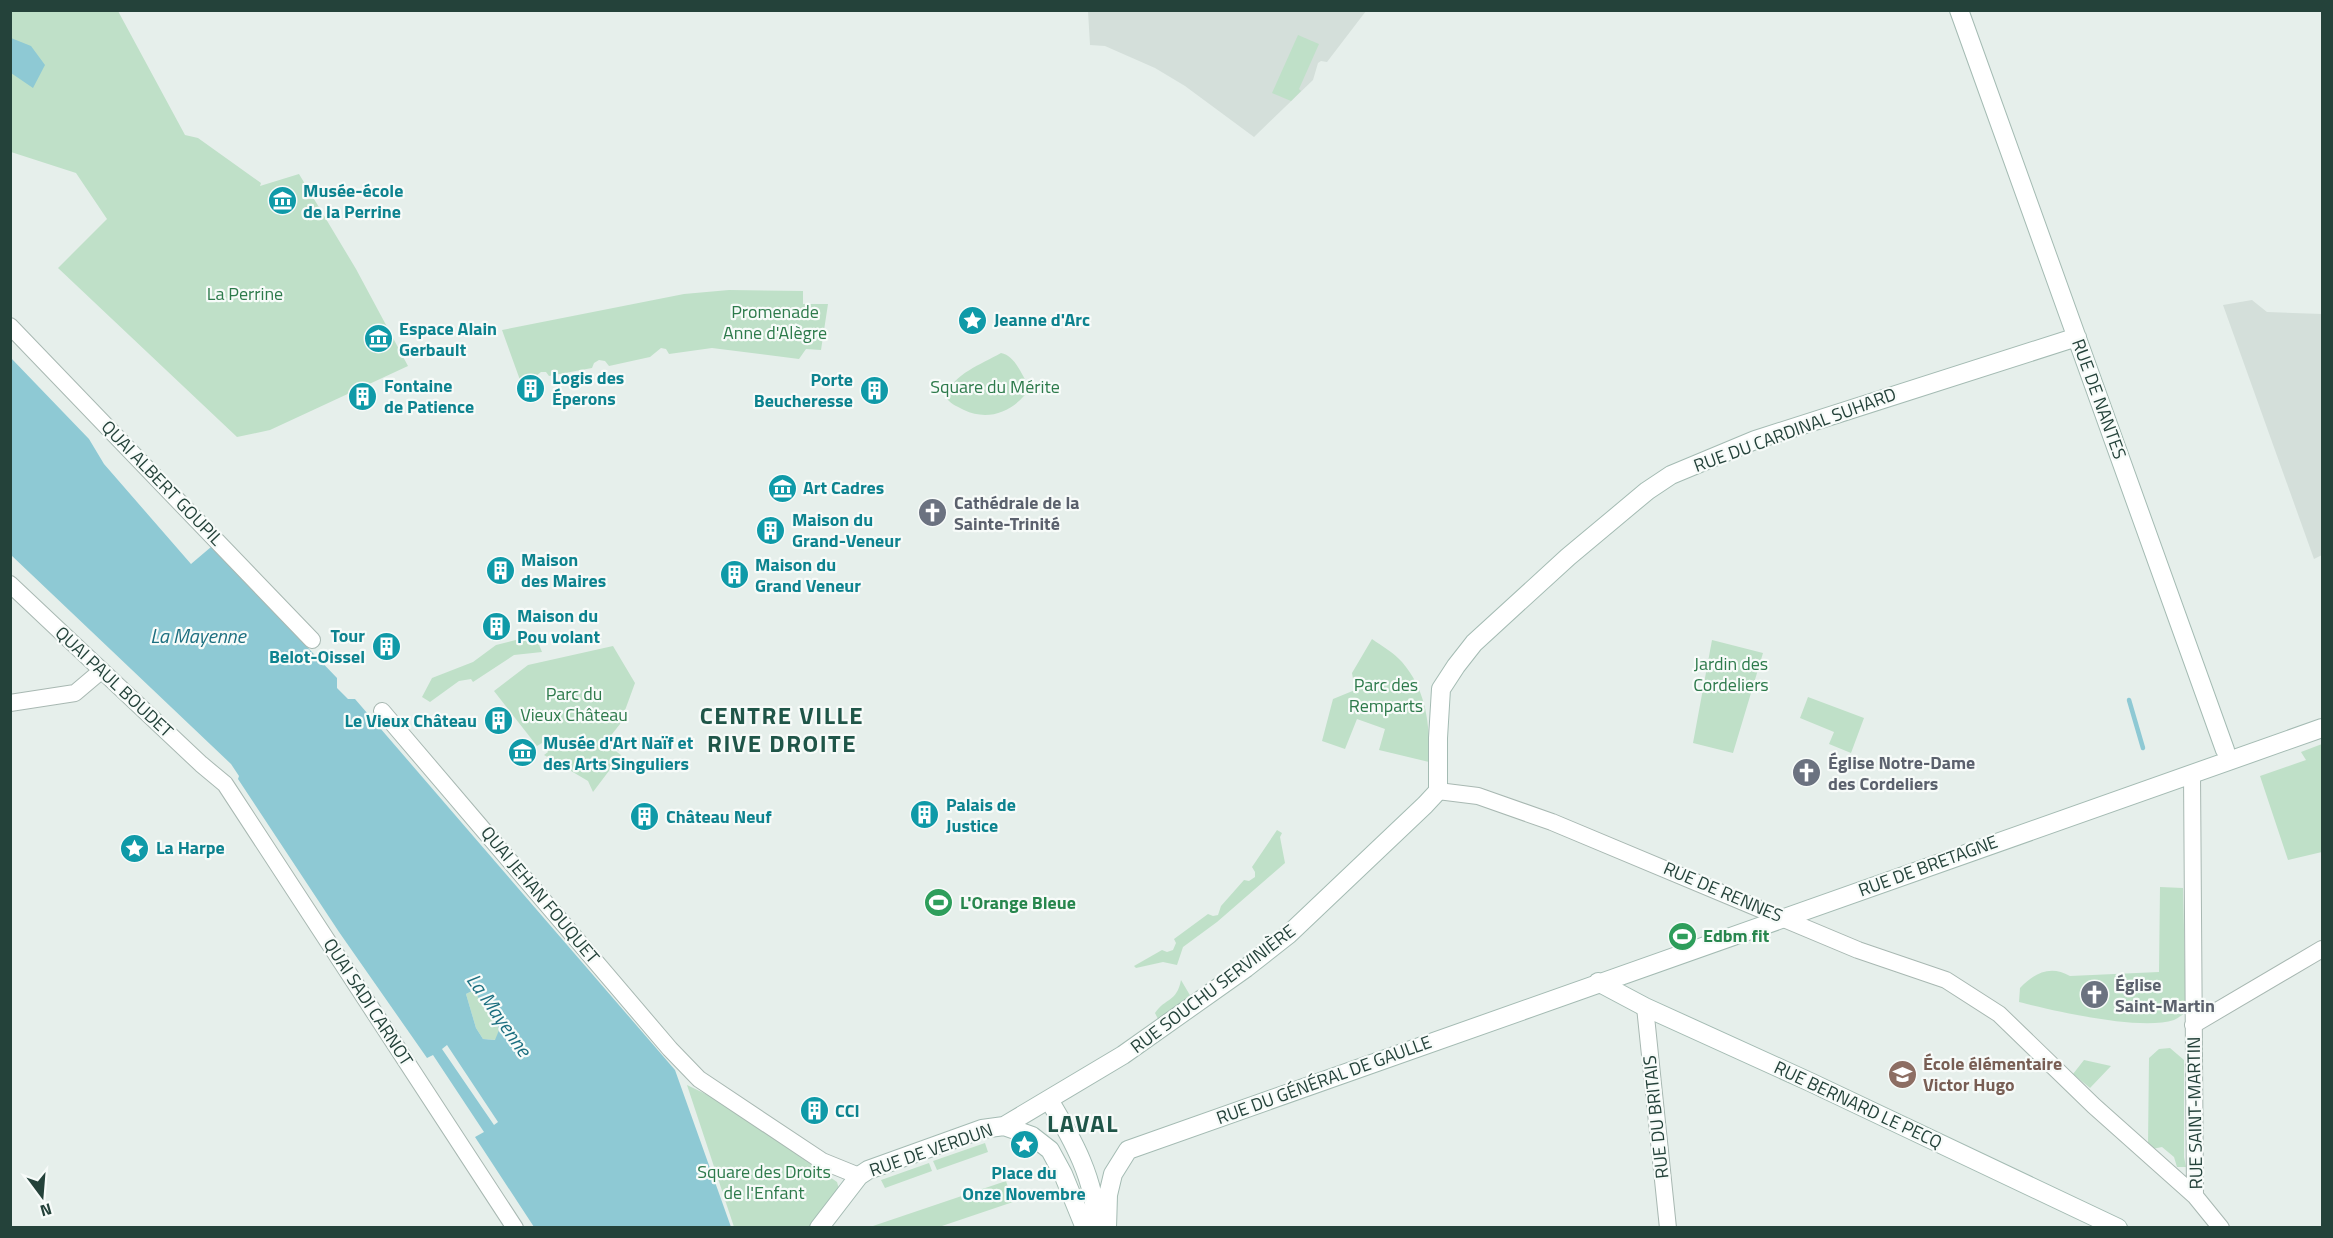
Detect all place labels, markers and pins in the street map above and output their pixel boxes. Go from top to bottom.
place label: Musée-école de la Perrine [303,177,403,225]
museum icon: Musée-école de la Perrine [266,185,298,217]
place icon: Jeanne d'Arc [957,304,989,336]
place label: Jeanne d'Arc [994,306,1090,333]
place label: Espace Alain Gerbault [399,315,497,363]
museum icon: Espace Alain Gerbault [362,323,394,355]
place label: Logis des Éperons [552,364,624,412]
place label: Porte Beucheresse [754,366,853,414]
place label: Fontaine de Patience [384,372,474,420]
building icon: Logis des Éperons [515,372,547,404]
building icon: Porte Beucheresse [858,374,890,406]
building icon: Fontaine de Patience [347,380,379,412]
museum icon: Art Cadres [766,472,798,504]
place label: Art Cadres [803,474,884,501]
place label: Cathédrale de la Sainte-Trinité [954,489,1080,537]
church icon: Cathédrale de la Sainte-Trinité [917,497,949,529]
place label: Maison du Grand-Veneur [792,506,901,554]
building icon: Maison du Grand-Veneur [755,514,787,546]
place label: Maison des Maires [521,546,606,594]
place label: Maison du Grand Veneur [755,551,861,599]
building icon: Maison des Maires [484,554,516,586]
building icon: Maison du Grand Veneur [718,559,750,591]
place label: Maison du Pou volant [517,602,601,650]
building icon: Maison du Pou volant [480,610,512,642]
place label: Tour Belot-Oissel [269,622,365,670]
building icon: Tour Belot-Oissel [370,630,402,662]
building icon: Le Vieux Château [482,705,514,737]
place label: Le Vieux Château [344,707,477,734]
place label: Musée d'Art Naïf et des Arts Singuliers [543,729,694,777]
museum icon: Musée d'Art Naïf et des Arts Singuliers [506,737,538,769]
place label: Église Notre-Dame des Cordeliers [1828,749,1975,797]
church icon: Église Notre-Dame des Cordeliers [1791,757,1823,789]
place label: Palais de Justice [946,791,1016,839]
building icon: Palais de Justice [909,799,941,831]
building icon: Château Neuf [629,801,661,833]
place label: Château Neuf [666,803,772,830]
place icon: La Harpe [119,832,151,864]
place label: La Harpe [156,834,225,861]
sports icon: L'Orange Bleue [923,887,955,919]
place label: L'Orange Bleue [960,889,1076,916]
sports icon: Edbm fit [1666,920,1698,952]
place label: Edbm fit [1703,922,1770,949]
place label: Église Saint-Martin [2115,971,2215,1019]
church icon: Église Saint-Martin [2078,979,2110,1011]
place label: École élémentaire Victor Hugo [1923,1050,2062,1098]
school or university icon: École élémentaire Victor Hugo [1886,1058,1918,1090]
building icon: CCI [798,1095,830,1127]
place label: CCI [835,1097,860,1124]
place icon: Place du Onze Novembre [1008,1128,1040,1160]
place label: Place du Onze Novembre [962,1159,1086,1207]

